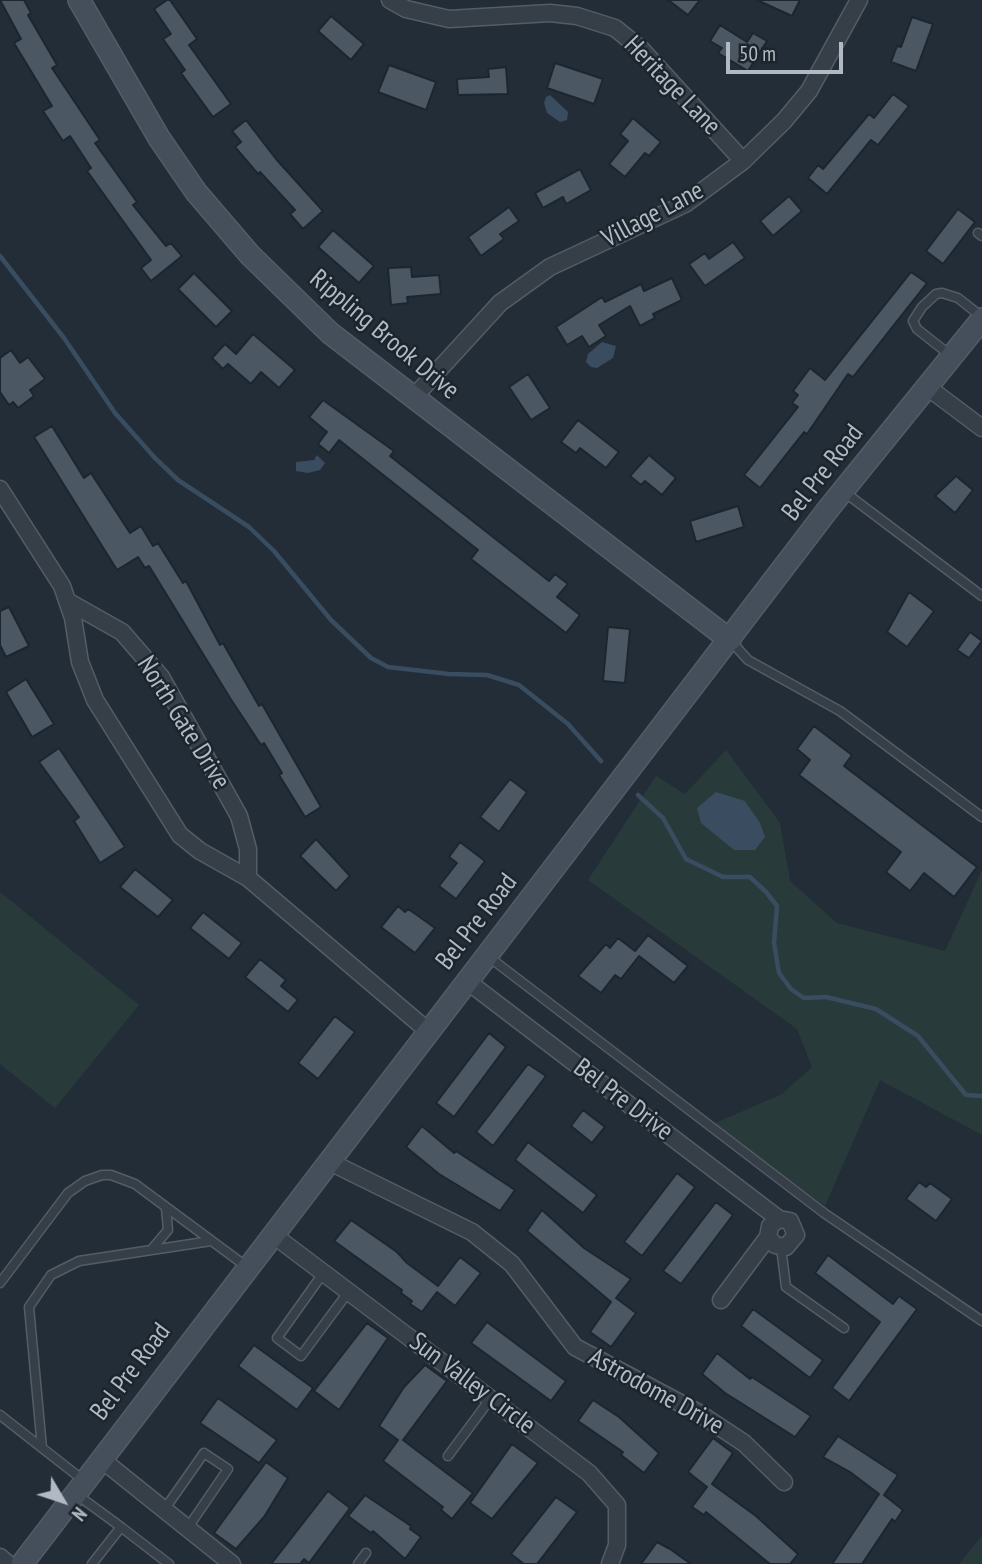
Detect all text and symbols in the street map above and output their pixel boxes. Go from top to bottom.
scale bar [730,28,847,72]
street label: Heritage Lane [617,30,727,142]
text: 50 m [739,40,776,67]
street label: Village Lane [597,175,709,255]
street label: Rippling Brook Drive [303,264,465,406]
street label: Bel Pre Road [776,419,870,527]
street label: North Gate Drive [130,651,236,795]
street label: Bel Pre Road [430,868,524,976]
street label: Bel Pre Drive [567,1053,679,1147]
street label: Bel Pre Road [84,1317,178,1427]
street label: Sun Valley Circle [403,1327,541,1441]
street label: Astrodome Drive [583,1342,729,1442]
north arrow [28,1466,98,1536]
text: N [67,1503,92,1526]

